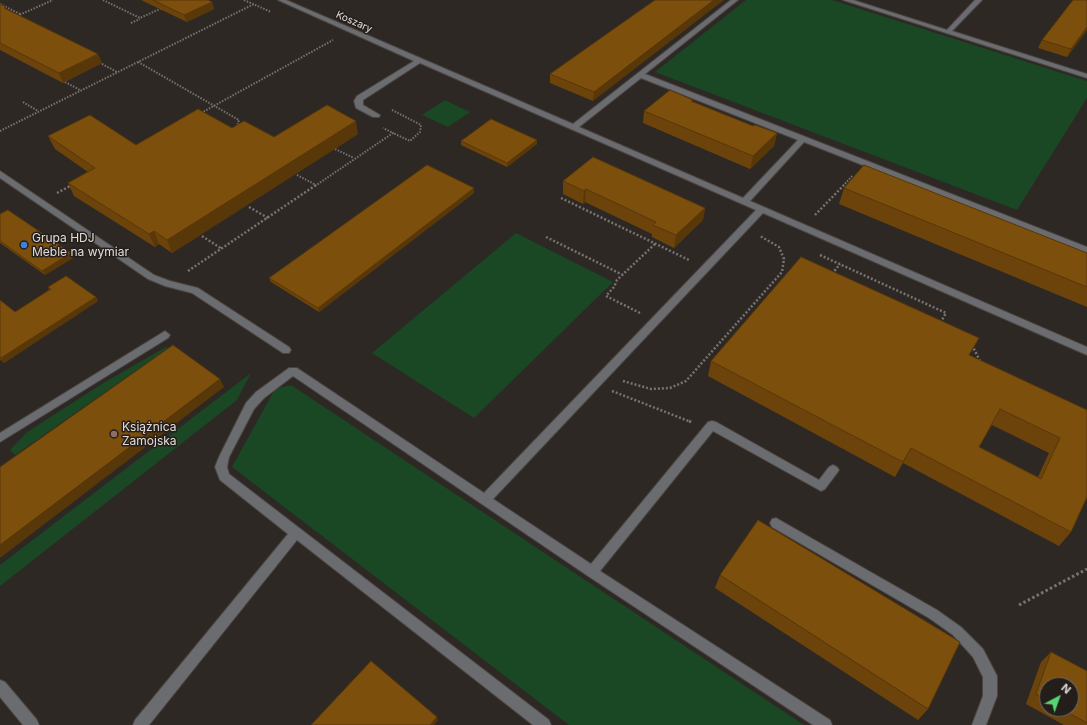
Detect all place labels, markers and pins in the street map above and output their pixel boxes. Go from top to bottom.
place label: Grupa HDJ Meble na wymiar [32,231,129,259]
marker: Grupa HDJ Meble na wymiar [19,240,29,250]
place label: Książnica Zamojska [122,420,177,448]
marker: Książnica Zamojska [109,429,119,439]

